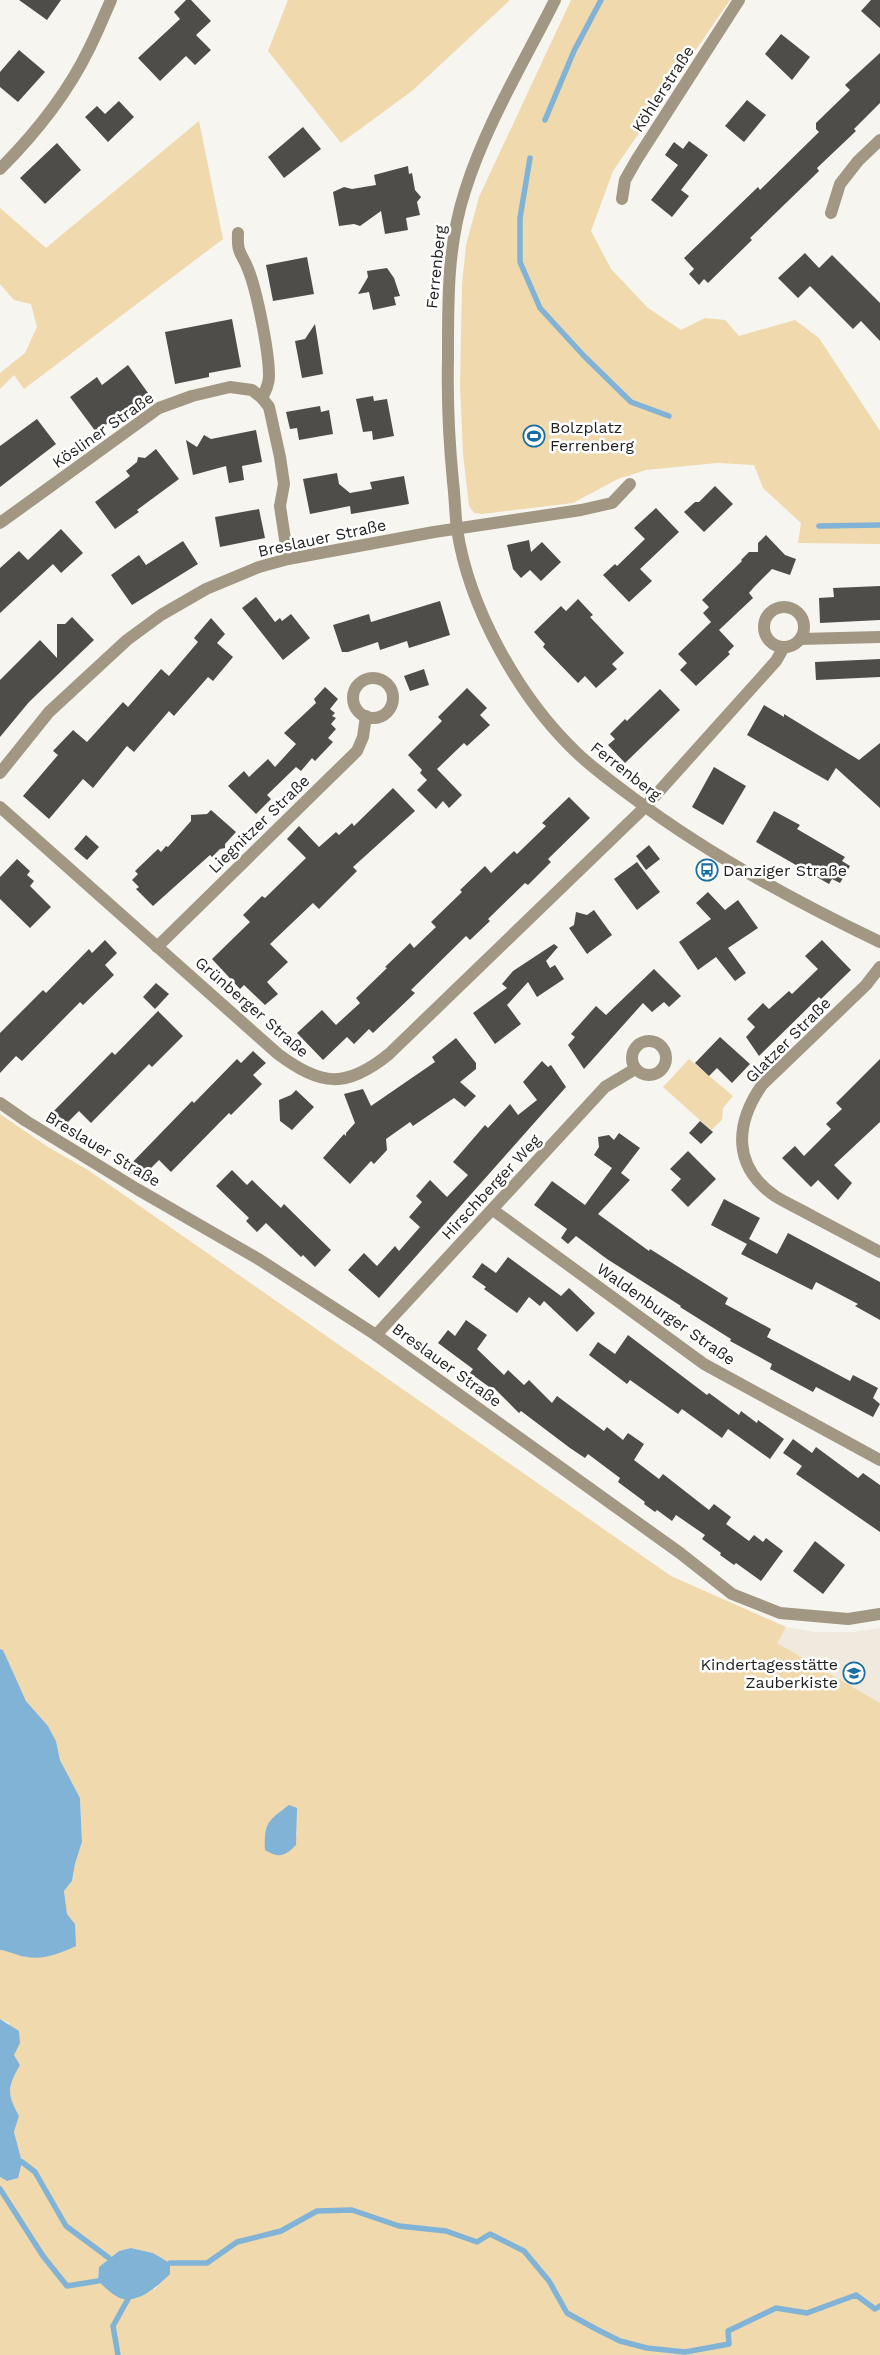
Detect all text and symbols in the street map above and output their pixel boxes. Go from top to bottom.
street label: Köhlerstraße [628,42,698,136]
street label: Ferrenberg [422,224,450,310]
street label: Kösliner Straße [49,388,157,472]
place label: Bolzplatz Ferrenberg [550,418,634,455]
sports icon: Bolzplatz Ferrenberg [522,424,546,448]
street label: Breslauer Straße [256,515,388,561]
street label: Ferrenberg [587,738,665,805]
street label: Liegnitzer Straße [205,771,313,877]
bus stop icon: Danziger Straße [695,858,719,882]
place label: Danziger Straße [723,861,847,880]
street label: Grünberger Straße [191,953,313,1061]
street label: Glatzer Straße [741,993,835,1087]
street label: Breslauer Straße [42,1107,164,1191]
street label: Hirschberger Weg [438,1130,545,1243]
street label: Waldenburger Straße [593,1259,739,1369]
street label: Breslauer Straße [389,1319,505,1411]
place label: Kindertagesstätte Zauberkiste [701,1655,838,1692]
school or university icon: Kindertagesstätte Zauberkiste [842,1661,866,1685]

